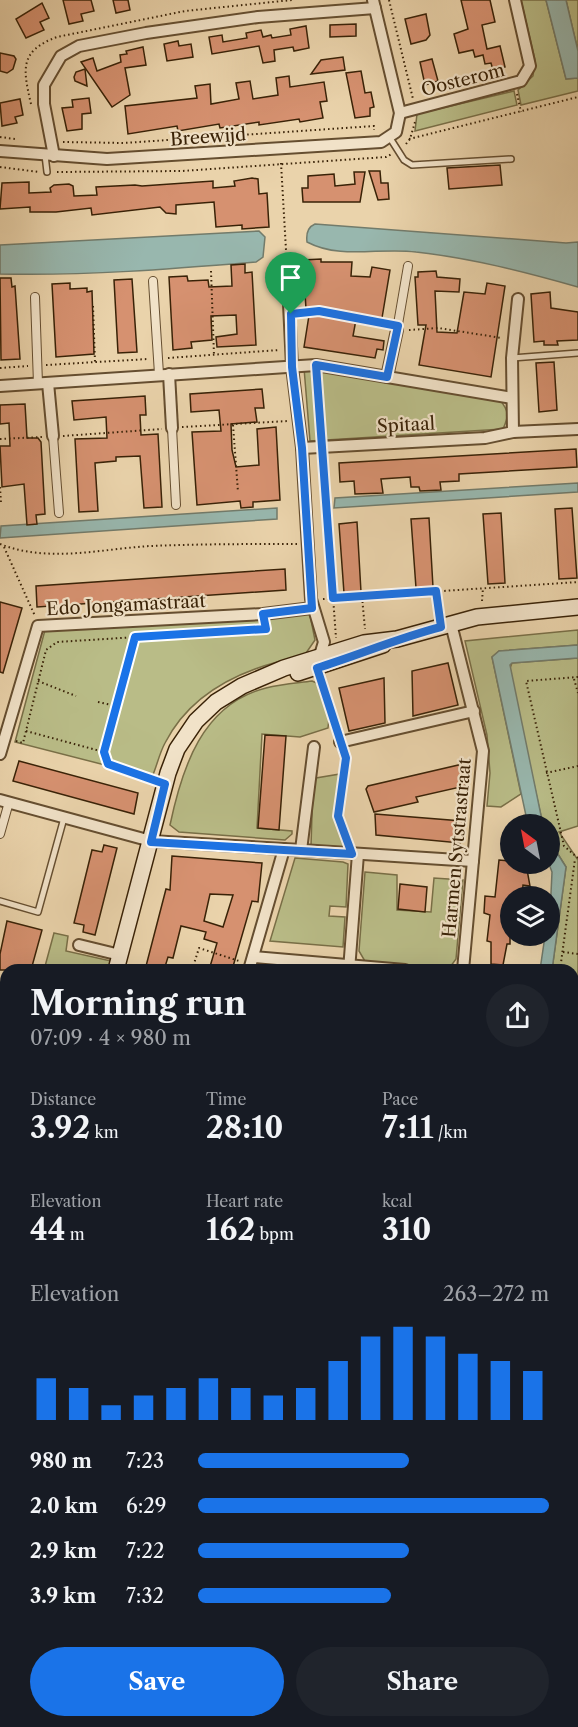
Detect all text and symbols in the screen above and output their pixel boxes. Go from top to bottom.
street label: Oosterom [419,59,507,101]
street label: Breewijd [169,123,247,151]
pin [265,252,316,314]
icon: arrive [274,261,307,294]
street label: Spitaal [376,412,436,438]
street label: Edo Jongamastraat [46,590,207,620]
street label: Harmen Sytstrastraat [438,757,476,939]
north arrow [500,814,560,874]
map controls [500,814,560,946]
button: layers [500,886,560,946]
text: Morning run [30,983,246,1024]
button: share [486,984,549,1047]
text: 07:09 · 4 × 980 m [30,1026,191,1050]
text: Distance [30,1089,96,1109]
text: Time [206,1089,246,1109]
text: Pace [382,1089,418,1109]
text: 3.92 [30,1109,90,1146]
text: 28:10 [206,1109,283,1146]
text: 7:11 [382,1109,434,1146]
text: km [90,1122,119,1142]
text: /km [434,1122,468,1142]
text: Elevation [30,1191,101,1211]
text: Heart rate [206,1191,283,1211]
text: kcal [382,1191,412,1211]
text: 44 [30,1211,66,1248]
text: 162 [206,1211,255,1248]
text: 310 [382,1211,431,1248]
text: m [66,1224,85,1244]
text: bpm [255,1224,294,1244]
text: Elevation [30,1282,119,1306]
text: 263–272 m [443,1282,549,1306]
text: 980 m [30,1449,92,1473]
text: 7:23 [126,1449,164,1473]
text: 2.0 km [30,1494,98,1518]
text: 6:29 [126,1494,167,1518]
text: 2.9 km [30,1539,97,1563]
text: 7:22 [126,1539,164,1563]
text: 3.9 km [30,1584,96,1608]
text: 7:32 [126,1584,164,1608]
button: Save [30,1647,284,1716]
button: Share [296,1647,549,1716]

